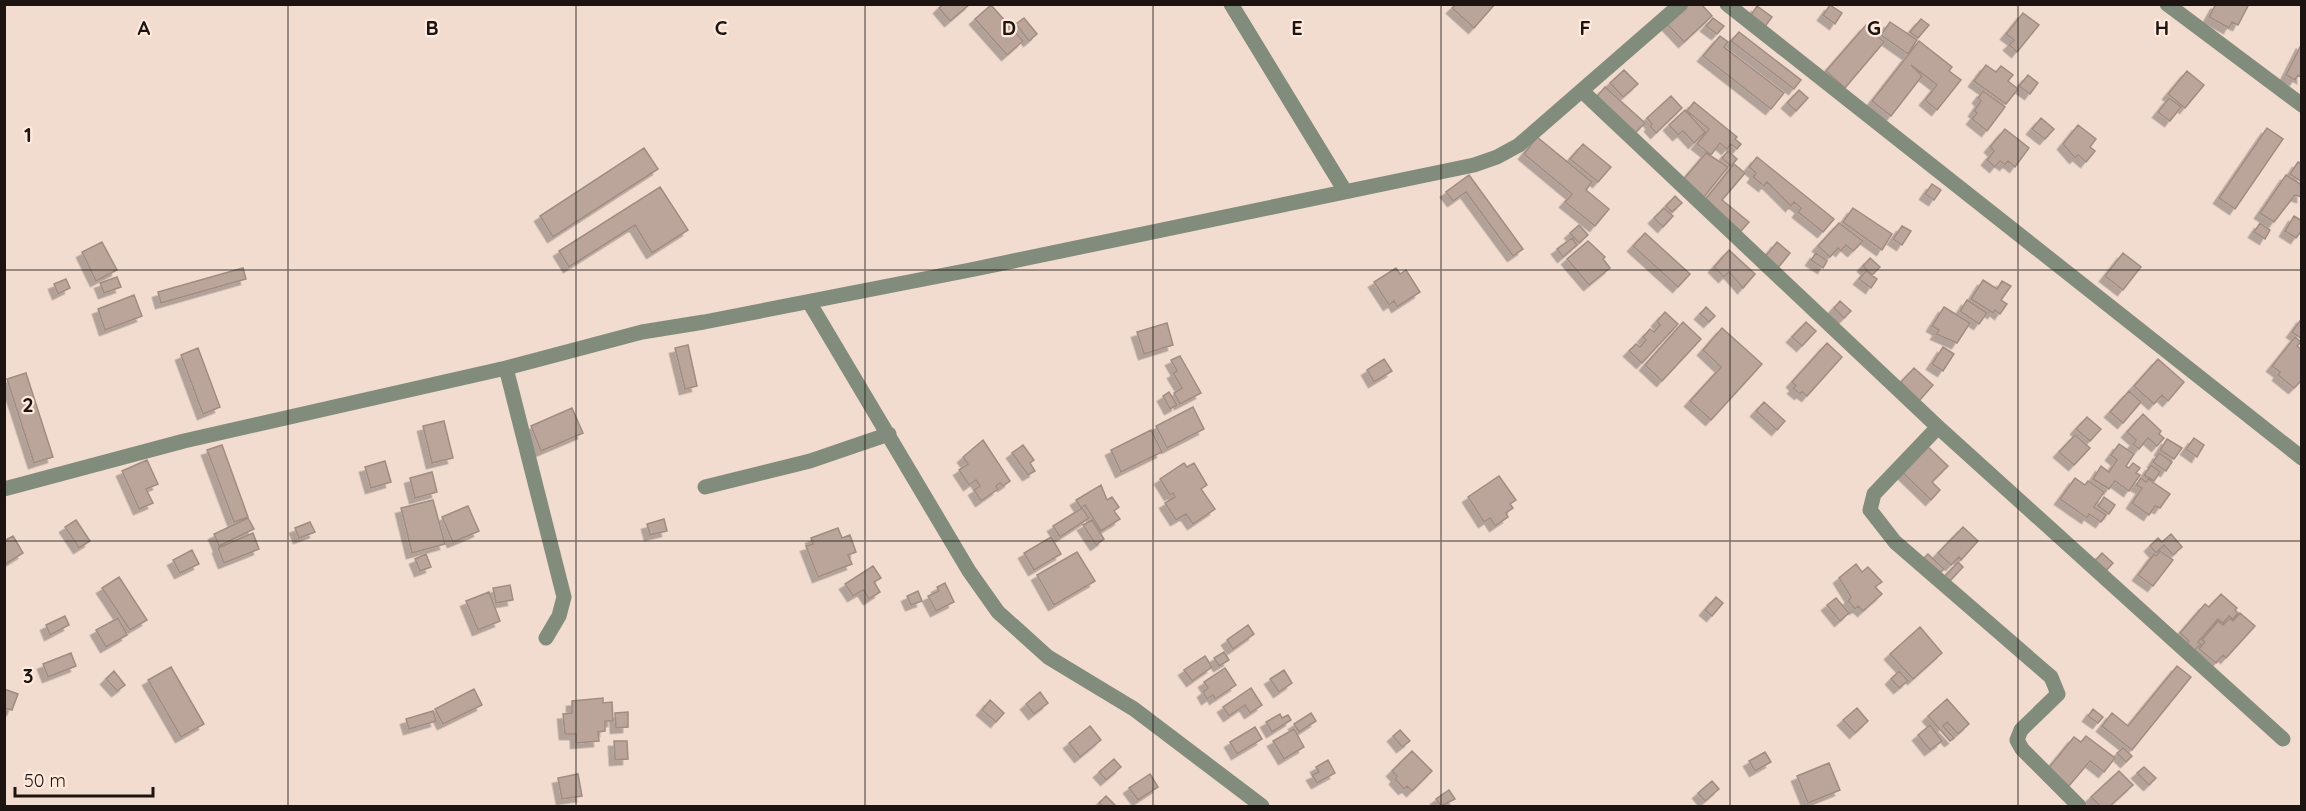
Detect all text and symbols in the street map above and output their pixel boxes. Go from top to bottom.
text: A [138,15,151,40]
text: B [425,15,439,40]
text: C [715,15,728,40]
text: D [1002,15,1016,40]
text: E [1291,15,1303,40]
text: F [1579,15,1591,40]
text: G [1867,15,1881,40]
text: H [2155,15,2169,40]
text: 1 [24,122,32,147]
text: 2 [22,392,34,417]
text: 3 [23,663,33,688]
scale bar [15,760,153,798]
text: 50 m [24,769,66,792]

